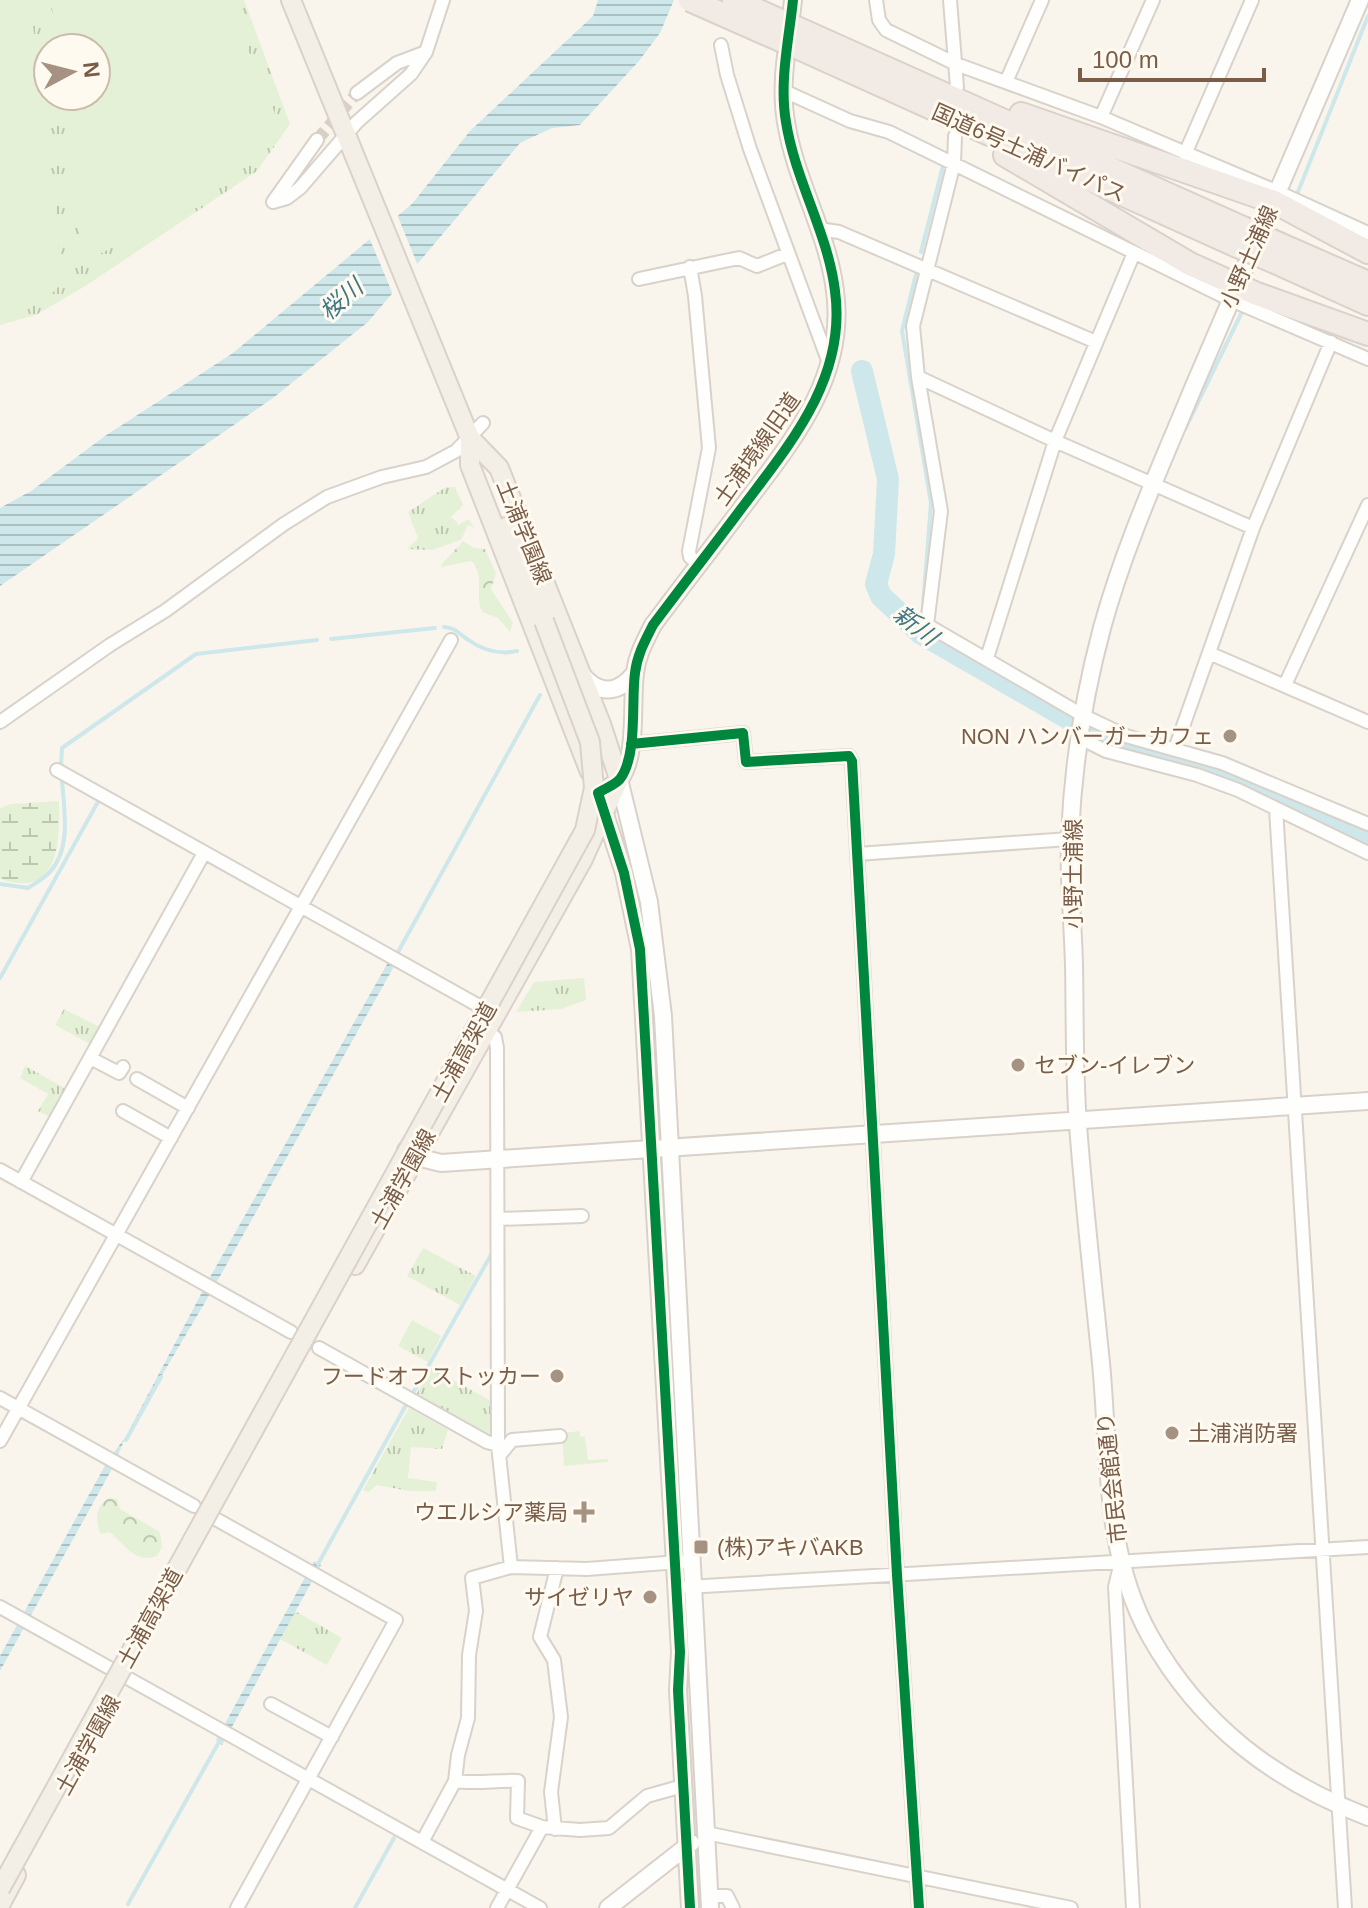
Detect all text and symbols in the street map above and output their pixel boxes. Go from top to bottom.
north arrow [32,32,112,112]
scale bar [1080,32,1264,82]
text: 100 m [1092,46,1159,73]
text: N [78,60,105,79]
street label: 国道6号土浦バイパス [928,99,1130,207]
street label: 小野土浦線 [1215,202,1283,312]
water label: 桜川 [314,271,370,325]
street label: 土浦境線旧道 [709,388,805,510]
street label: 土浦学園線 [492,476,556,588]
water label: 新川 [889,600,946,652]
place label: NON ハンバーガーカフェ [961,724,1214,749]
marker: NON ハンバーガーカフェ [1221,727,1239,745]
street label: 小野土浦線 [1061,819,1086,929]
street label: 土浦高架道 [426,998,502,1106]
place label: セブン-イレブン [1034,1053,1195,1078]
marker: セブン-イレブン [1009,1056,1027,1074]
street label: 土浦学園線 [365,1125,441,1233]
place label: フードオフストッカー [321,1364,541,1389]
marker: フードオフストッカー [548,1367,566,1385]
street label: 市民会館通り [1093,1411,1131,1545]
place label: 土浦消防署 [1188,1421,1298,1446]
marker: 土浦消防署 [1163,1424,1181,1442]
place label: ウエルシア薬局 [414,1500,568,1525]
marker: ウエルシア薬局 [575,1503,593,1521]
place label: (株)アキバAKB [717,1535,864,1560]
marker: (株)アキバAKB [692,1538,710,1556]
street label: 土浦高架道 [112,1564,188,1672]
place label: サイゼリヤ [524,1585,634,1610]
marker: サイゼリヤ [641,1588,659,1606]
street label: 土浦学園線 [50,1691,126,1799]

